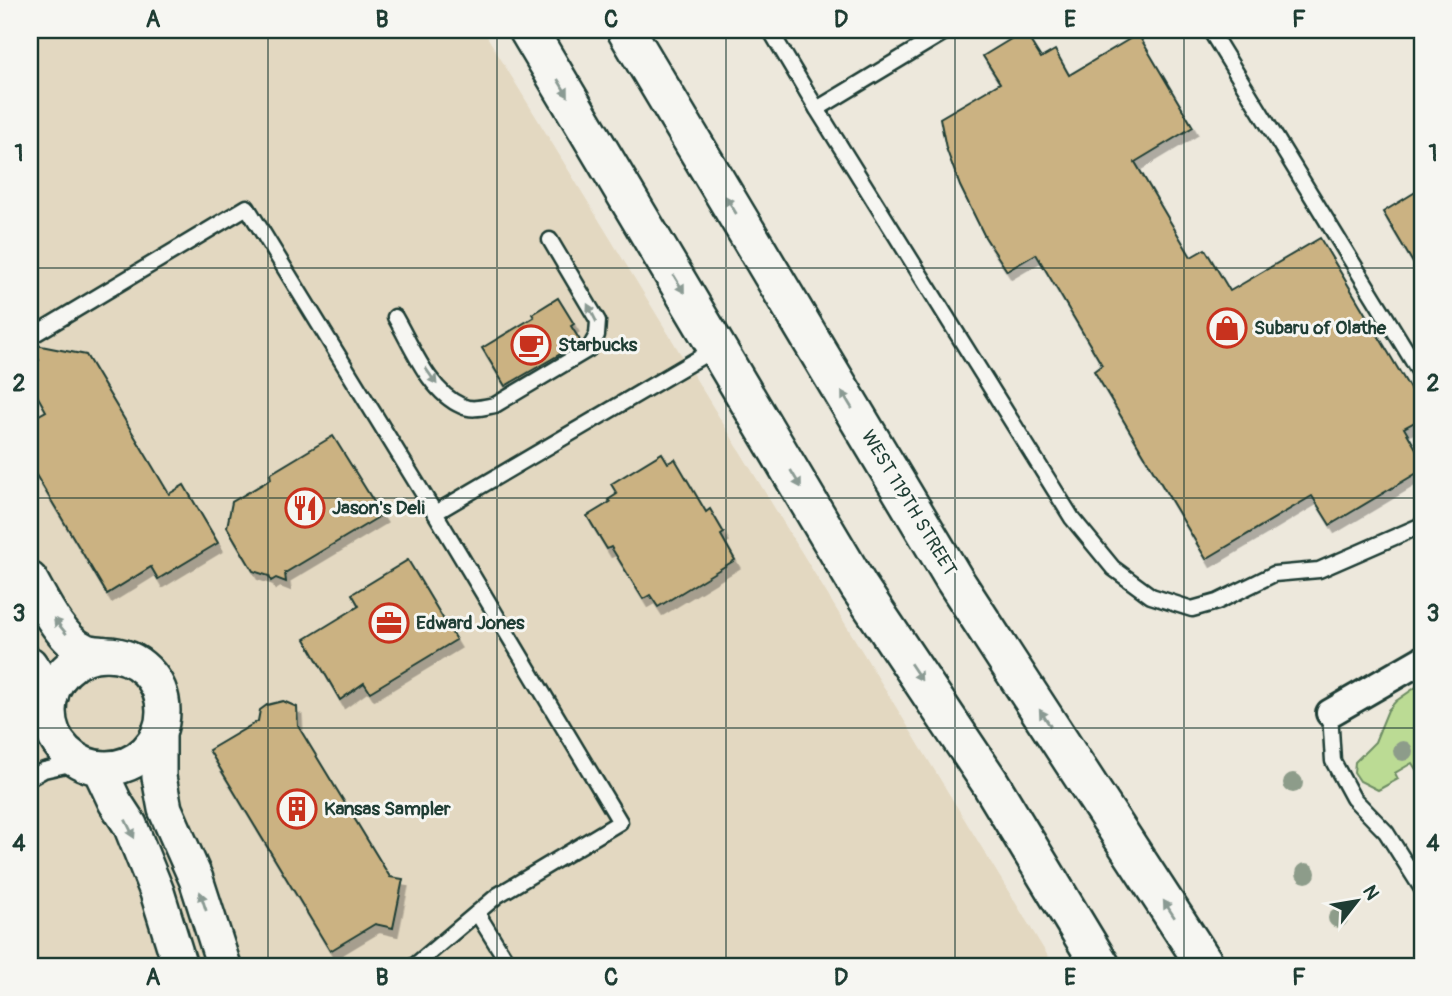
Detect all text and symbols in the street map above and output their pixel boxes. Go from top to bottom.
text: A [146,5,161,34]
text: B [375,5,389,34]
text: C [604,5,618,34]
text: D [834,5,848,34]
text: E [1064,5,1076,34]
text: F [1292,5,1306,34]
one-way arrow [556,79,569,98]
text: 1 [15,139,24,168]
text: 1 [1429,139,1438,168]
one-way arrow [724,195,737,214]
one-way arrow [673,274,686,293]
one-way arrow [587,302,599,322]
shop icon: Subaru of Olathe [1206,307,1248,349]
place label: Subaru of Olathe [1254,316,1387,340]
cafe icon: Starbucks [510,324,552,366]
place label: Starbucks [558,333,638,357]
one-way arrow [424,366,437,386]
text: 2 [13,369,26,398]
text: 2 [1427,369,1440,398]
one-way arrow [841,391,854,410]
street label: WEST 119TH STREET [856,426,962,580]
one-way arrow [789,470,802,489]
restaurant icon: Jason's Deli [284,487,326,529]
place label: Jason's Deli [332,496,425,520]
text: 3 [13,599,25,628]
text: 3 [1427,599,1439,628]
office icon: Edward Jones [368,602,410,644]
place label: Edward Jones [416,611,525,635]
one-way arrow [53,618,68,635]
one-way arrow [909,663,923,681]
one-way arrow [1038,709,1051,728]
building icon: Kansas Sampler [276,788,318,830]
place label: Kansas Sampler [324,797,451,821]
one-way arrow [124,819,136,839]
text: 4 [12,829,26,858]
text: 4 [1426,829,1440,858]
north arrow [1322,866,1392,936]
text: N [1357,881,1384,905]
one-way arrow [198,891,208,912]
one-way arrow [1162,899,1175,919]
text: A [146,963,161,992]
text: B [375,963,389,992]
text: C [604,963,618,992]
text: D [834,963,848,992]
text: E [1064,963,1076,992]
text: F [1292,963,1306,992]

